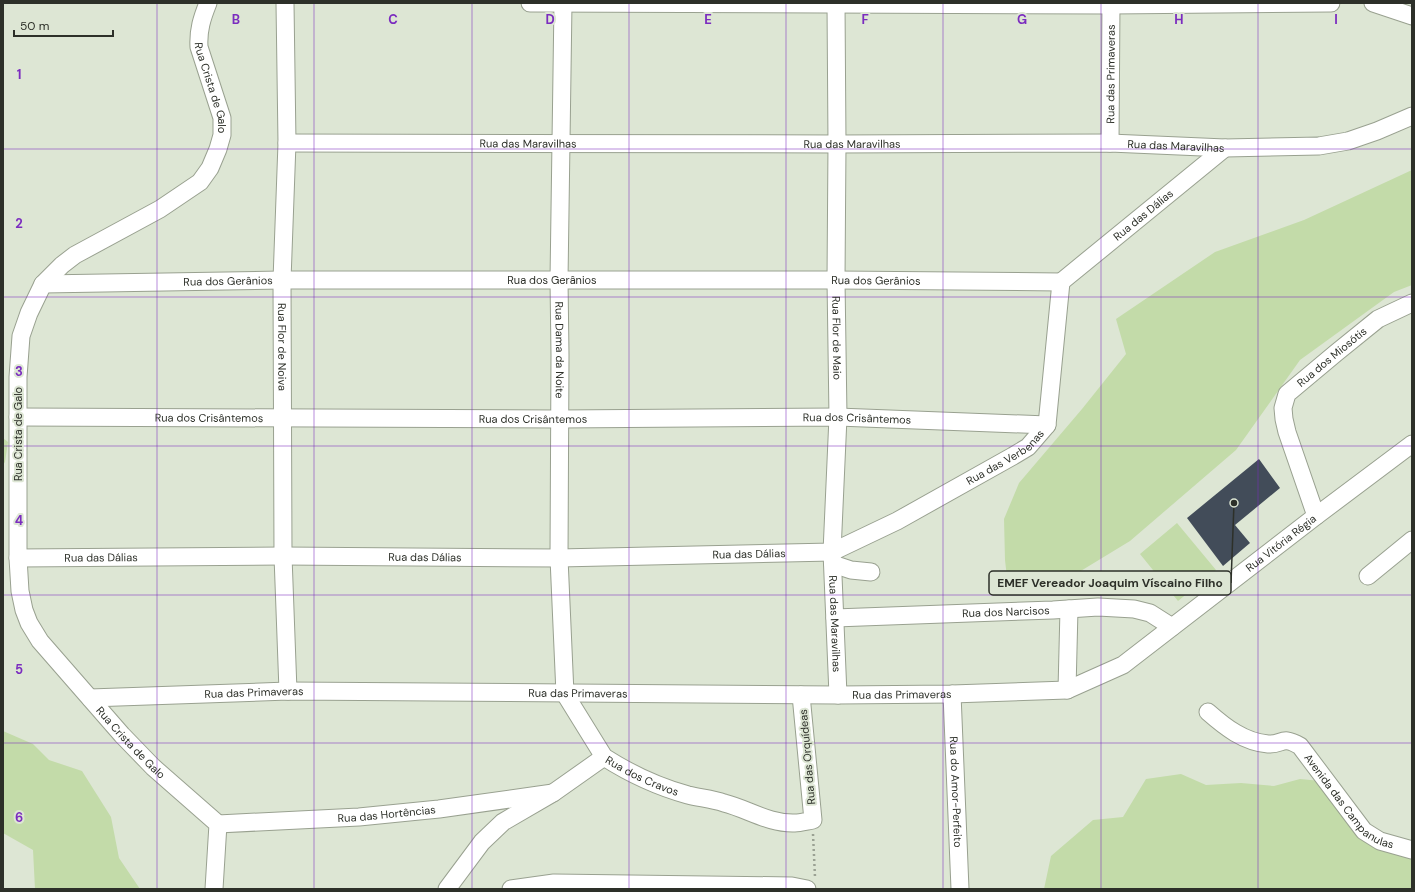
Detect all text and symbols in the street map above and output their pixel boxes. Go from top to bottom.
text: B [232,11,240,28]
text: C [388,11,398,28]
text: D [545,11,555,28]
text: E [704,11,712,28]
text: F [861,11,869,28]
text: G [1017,11,1027,28]
text: H [1174,11,1184,28]
text: I [1334,11,1338,28]
scale bar [14,12,113,38]
text: 50 m [20,18,49,34]
street label: Rua das Primaveras [1103,24,1118,124]
street label: Rua Crista de Galo [192,42,229,133]
text: 1 [17,66,21,83]
street label: Rua das Maravilhas [479,136,577,151]
street label: Rua das Maravilhas [803,137,901,151]
street label: Rua das Maravilhas [1127,137,1225,155]
street label: Rua das Dálias [1110,186,1176,244]
text: 2 [15,215,23,232]
street label: Rua dos Gerânios [183,273,273,289]
street label: Rua dos Gerânios [507,273,597,287]
street label: Rua dos Gerânios [831,273,921,288]
street label: Rua Flor de Maio [829,296,844,380]
street label: Rua Dama da Noite [552,301,567,399]
street label: Rua Flor de Noiva [275,303,289,391]
street label: Rua dos Miosótis [1294,324,1370,390]
text: 3 [15,363,23,380]
street label: Rua Crista de Galo [11,387,25,481]
street label: Rua dos Crisântemos [803,410,911,427]
street label: Rua dos Crisântemos [155,411,263,425]
street label: Rua dos Crisântemos [479,412,587,426]
street label: Rua das Verbenas [964,427,1047,488]
street label: Rua Vitória Régia [1243,511,1319,575]
text: 4 [15,512,23,529]
street label: Rua das Dálias [712,546,786,562]
street label: Rua das Dálias [64,550,138,565]
street label: Rua das Dálias [388,550,462,564]
callout: EMEF Vereador Joaquim Víscaino Filho [989,571,1231,595]
street label: Rua das Maravilhas [826,575,844,673]
text: EMEF Vereador Joaquim Víscaino Filho [997,575,1223,591]
street label: Rua dos Narcisos [962,603,1050,620]
text: 5 [15,661,23,678]
street label: Rua das Primaveras [204,684,304,701]
street label: Rua das Primaveras [528,686,628,700]
street label: Rua das Primaveras [852,687,952,702]
street label: Rua Crista de Galo [93,704,168,782]
street label: Rua das Orquídeas [796,709,818,805]
street label: Rua do Amor-Perfeito [947,736,965,848]
street label: Avenida das Campanulas [1301,751,1395,852]
street label: Rua dos Cravos [603,753,680,799]
street label: Rua das Hortências [337,802,436,825]
text: 6 [15,809,23,826]

